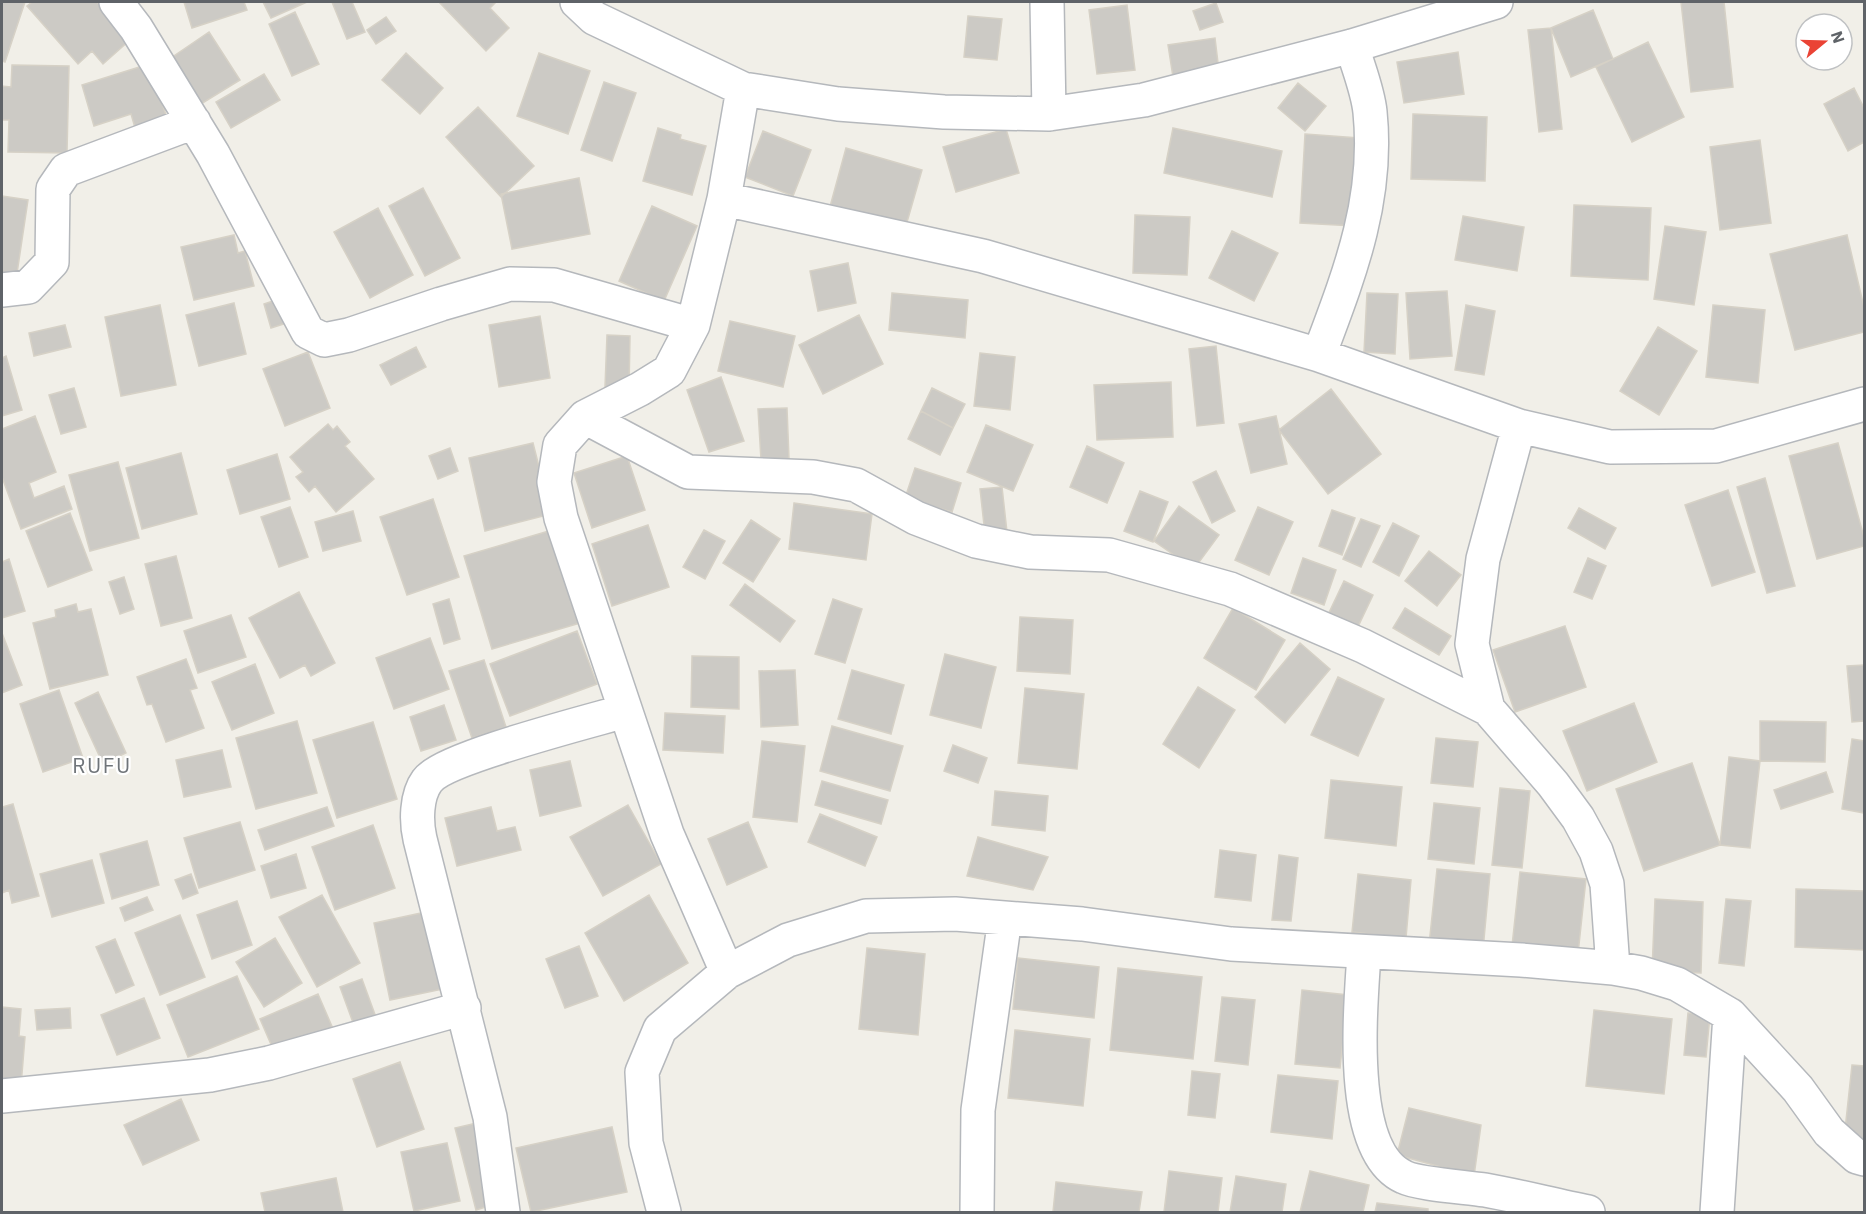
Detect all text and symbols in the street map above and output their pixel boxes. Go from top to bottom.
north arrow [1794,12,1854,72]
text: N [1827,28,1850,46]
district label: RUFU [72,751,132,779]

